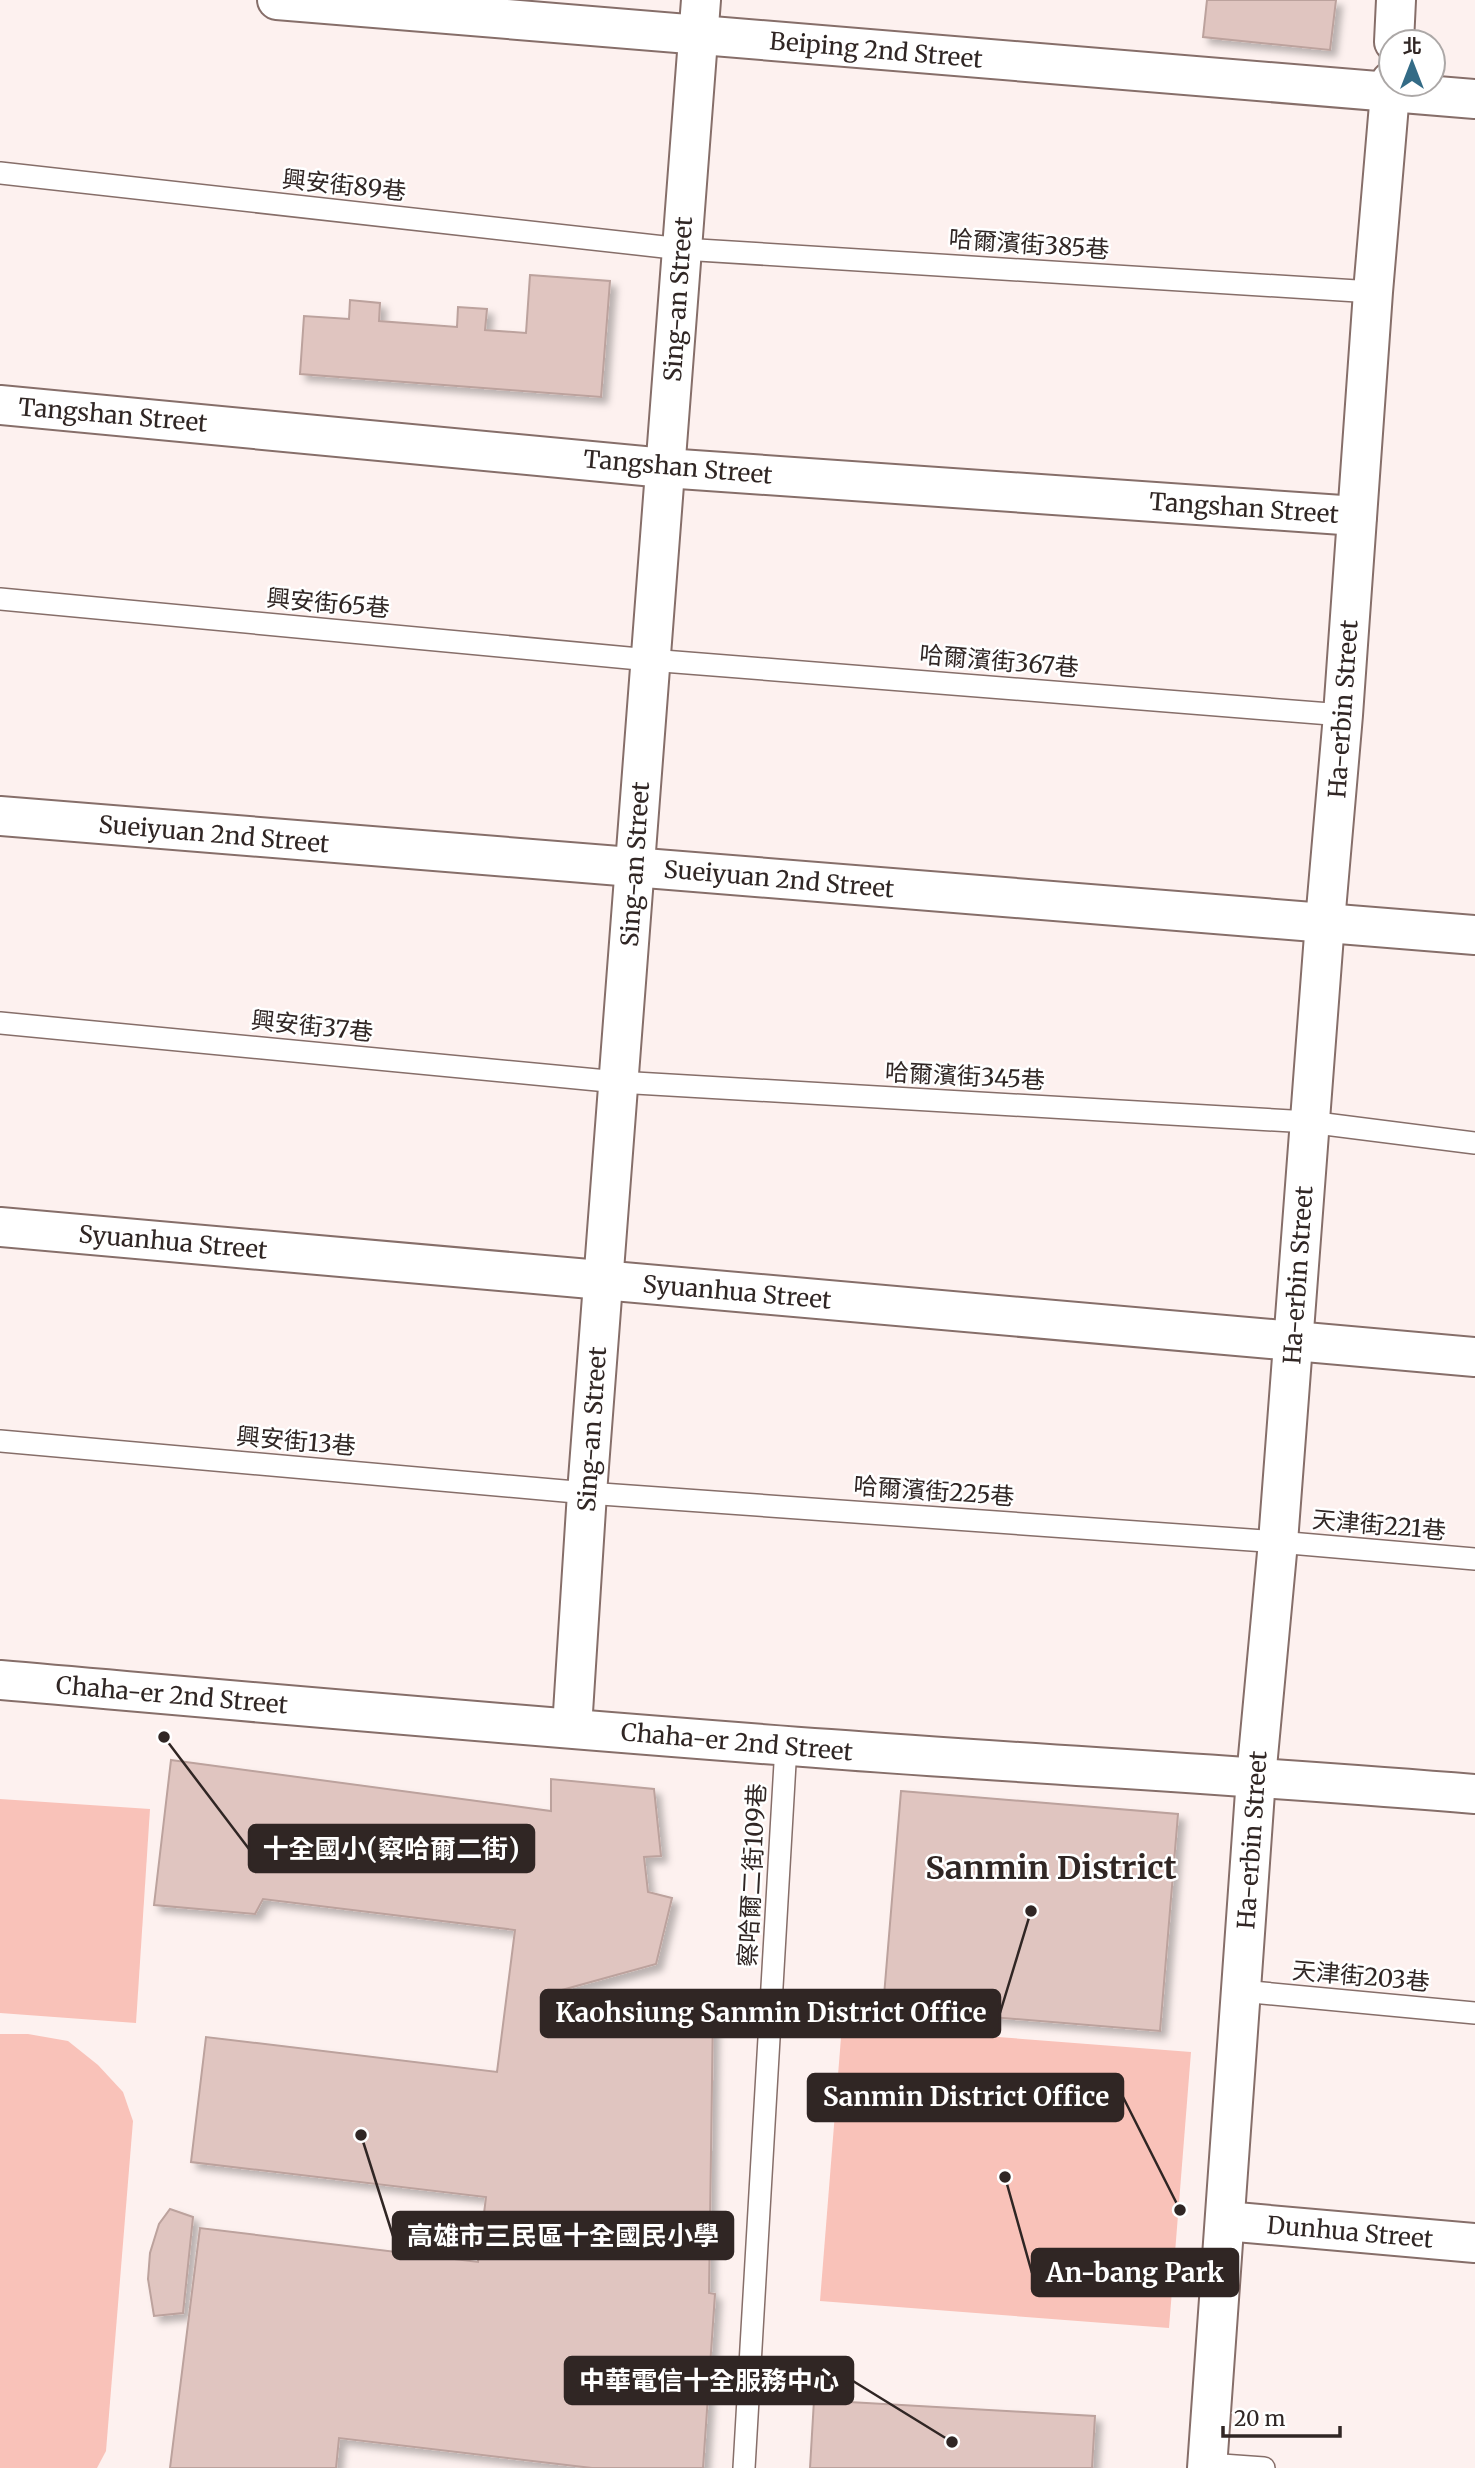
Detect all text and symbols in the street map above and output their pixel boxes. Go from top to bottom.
street label: Beiping 2nd Street [768,25,984,75]
north arrow [1377,28,1447,98]
text: 北 [1402,34,1422,58]
street label: 興安街89巷 [280,163,408,207]
street label: Sing-an Street [657,215,699,383]
street label: 哈爾濱街385巷 [948,223,1110,265]
street label: Tangshan Street [17,391,209,439]
street label: Tangshan Street [582,443,774,491]
street label: Tangshan Street [1148,486,1340,530]
street label: 興安街65巷 [265,582,391,624]
street label: Ha-erbin Street [1321,618,1365,799]
street label: 哈爾濱街367巷 [918,639,1080,683]
street label: Sing-an Street [614,780,656,948]
street label: Sueiyuan 2nd Street [97,808,331,860]
street label: Sueiyuan 2nd Street [662,853,896,905]
street label: 興安街37巷 [249,1004,375,1048]
street label: 哈爾濱街345巷 [884,1056,1046,1096]
street label: Ha-erbin Street [1276,1184,1320,1365]
street label: Syuanhua Street [77,1218,269,1266]
street label: Syuanhua Street [641,1268,833,1316]
street label: Sing-an Street [571,1345,613,1513]
street label: 興安街13巷 [235,1420,357,1462]
street label: 哈爾濱街225巷 [853,1470,1015,1512]
street label: 天津街221巷 [1311,1504,1447,1546]
street label: Chaha-er 2nd Street [55,1669,290,1721]
street label: Chaha-er 2nd Street [620,1716,855,1768]
street label: Ha-erbin Street [1230,1749,1274,1930]
street label: 察哈爾二街109巷 [732,1782,772,1968]
callout: 十全國小(察哈爾二街) [249,1825,534,1872]
text: 十全國小(察哈爾二街) [263,1832,519,1865]
district label: Sanmin District [925,1848,1177,1888]
street label: 天津街203巷 [1291,1955,1431,1997]
callout: Kaohsiung Sanmin District Office [541,1990,1000,2037]
text: Kaohsiung Sanmin District Office [555,1996,987,2029]
callout: Sanmin District Office [808,2074,1123,2121]
text: Sanmin District Office [823,2080,1109,2113]
street label: Dunhua Street [1266,2209,1435,2255]
callout: 高雄市三民區十全國民小學 [393,2212,733,2259]
text: 高雄市三民區十全國民小學 [407,2219,719,2252]
callout: An-bang Park [1032,2249,1238,2296]
text: An-bang Park [1045,2256,1224,2289]
callout: 中華電信十全服務中心 [565,2357,853,2404]
text: 中華電信十全服務中心 [579,2364,839,2397]
scale bar [1223,2394,1340,2438]
text: 20 m [1234,2405,1286,2432]

